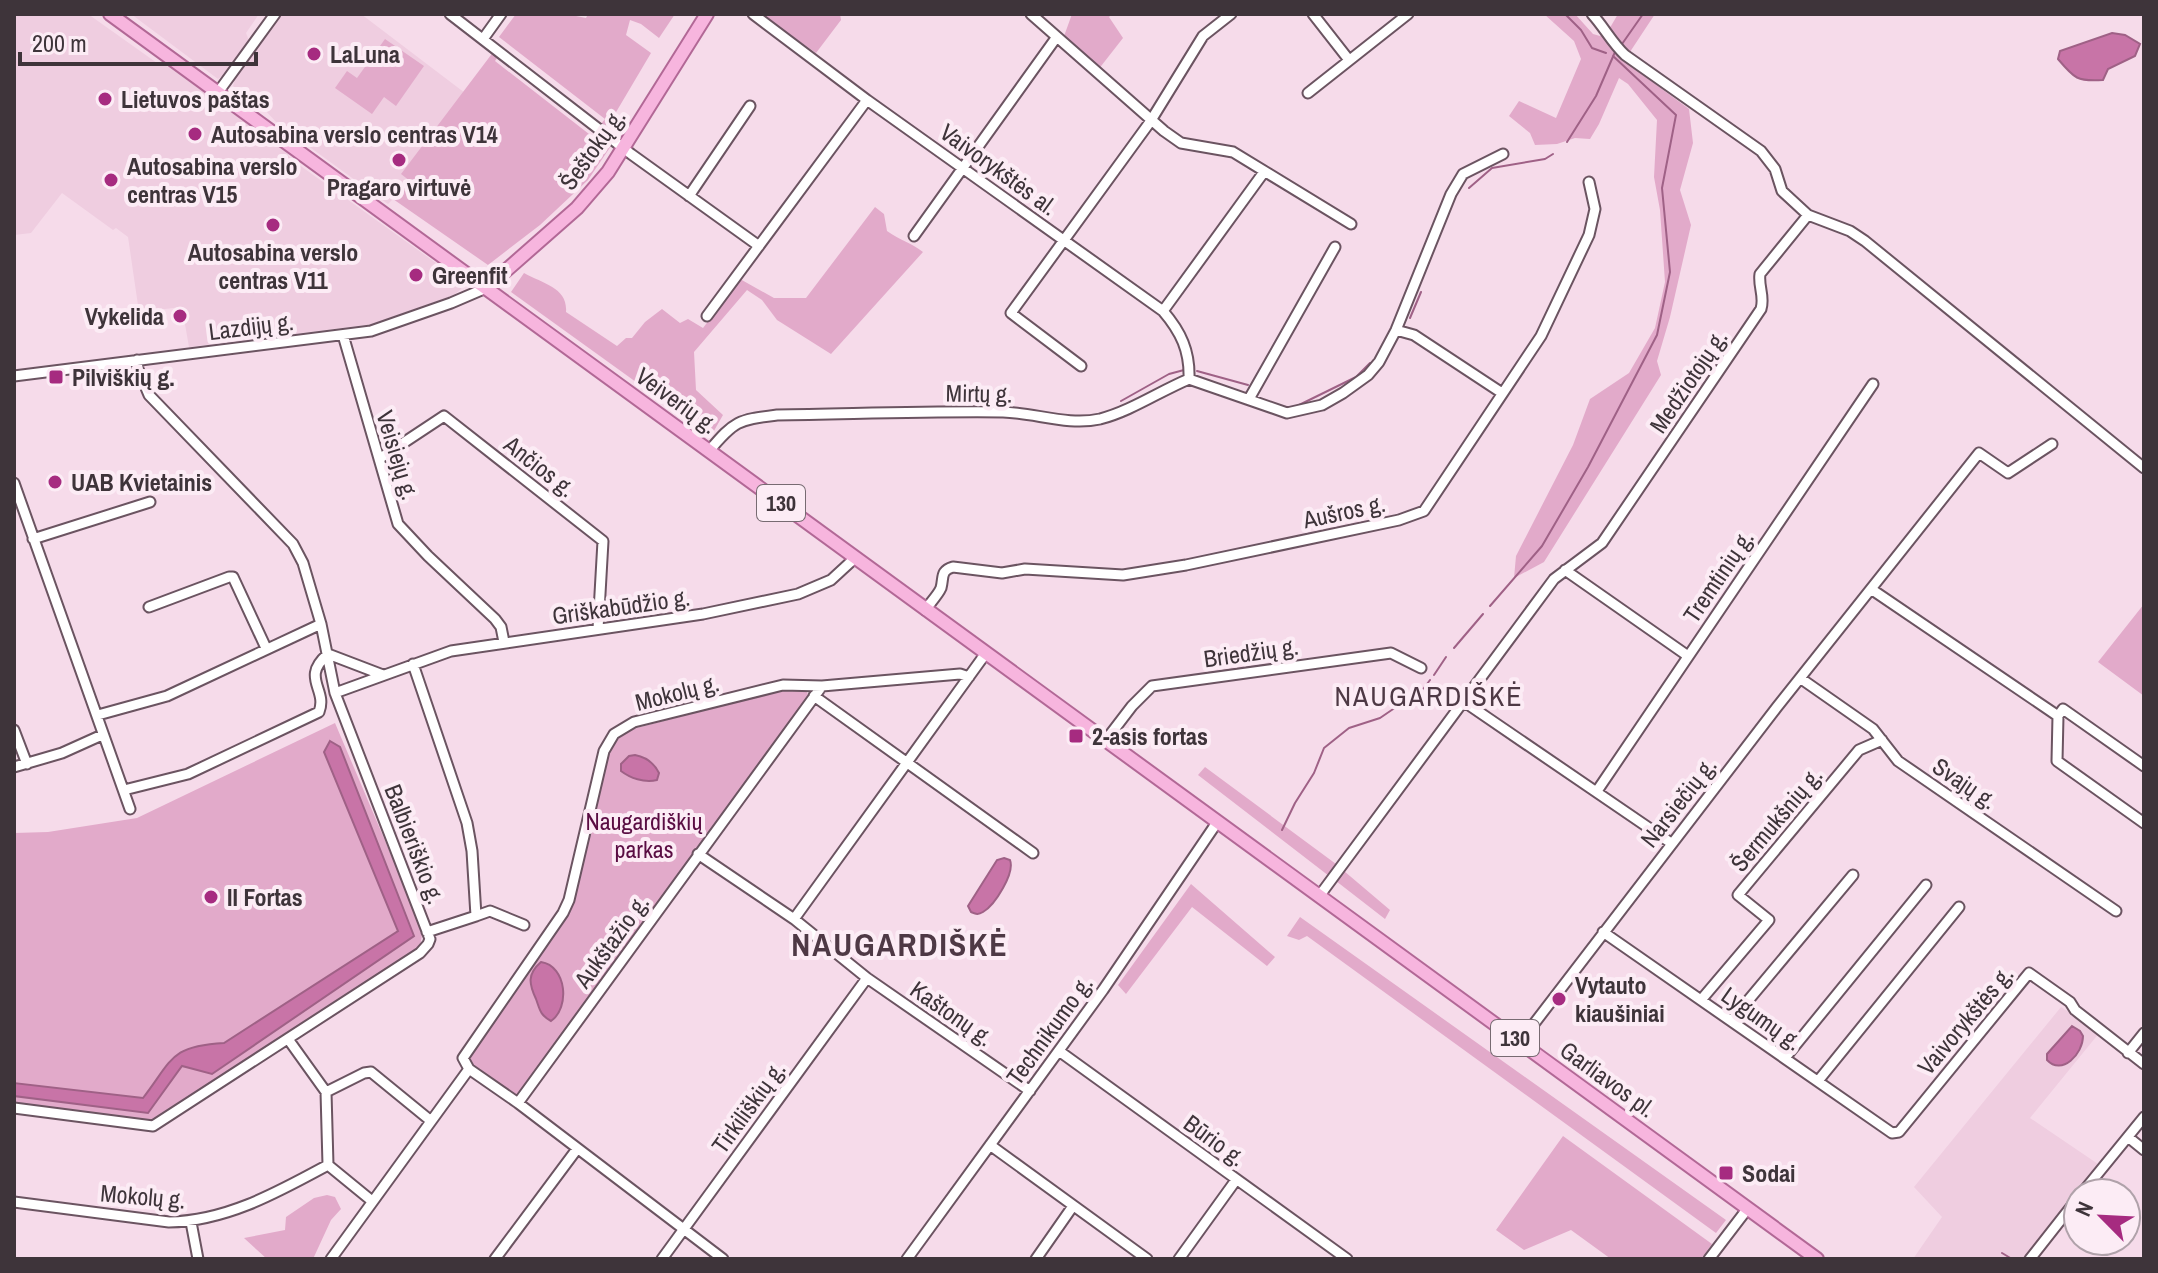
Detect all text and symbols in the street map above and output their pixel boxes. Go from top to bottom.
scale bar [20,16,256,66]
text: 200 m [32,27,87,59]
place label: LaLuna [330,38,400,70]
marker: LaLuna [305,45,323,63]
place label: Lietuvos paštas [121,83,270,115]
marker: Lietuvos paštas [96,90,114,108]
street label: Šeštokų g. [552,102,632,196]
street label: Vaivorykštės al. [934,116,1064,222]
place label: Autosabina verslo centras V14 [211,118,498,150]
marker: Autosabina verslo centras V14 [186,125,204,143]
place label: Autosabina verslo centras V15 [127,150,298,210]
marker: Pragaro virtuvė [390,151,408,169]
marker: Autosabina verslo centras V15 [102,171,120,189]
place label: Pragaro virtuvė [327,171,471,203]
marker: Autosabina verslo centras V11 [264,216,282,234]
place label: Autosabina verslo centras V11 [188,236,358,296]
place label: Greenfit [432,259,508,291]
marker: Greenfit [407,266,425,284]
place label: Vykelida [85,300,164,332]
street label: Lazdijų g. [207,305,295,347]
marker: Vykelida [171,307,189,325]
street label: Medžiotojų g. [1642,323,1734,439]
street label: Veiverių g. [630,359,724,441]
place label: Pilviškių g. [72,361,175,393]
marker: Pilviškių g. [47,368,65,386]
street label: Mirtų g. [945,376,1013,410]
street label: Veisiejų g. [369,406,427,504]
street label: Ančios g. [497,428,582,504]
place label: UAB Kvietainis [71,466,212,498]
marker: UAB Kvietainis [46,473,64,491]
road number: 130 [757,485,805,521]
street label: Aušros g. [1299,487,1388,536]
street label: Tremtinių g. [1675,523,1761,629]
street label: Griškabūdžio g. [550,580,692,632]
street label: Briedžių g. [1202,630,1300,674]
street label: Mokolų g. [632,666,722,718]
district label: NAUGARDIŠKĖ [1334,677,1524,715]
place label: 2-asis fortas [1092,720,1208,752]
marker: 2-asis fortas [1067,727,1085,745]
street label: Narsiečių g. [1633,750,1723,854]
street label: Svajų g. [1927,750,2003,816]
street label: Šermukšnių g. [1723,760,1829,878]
street label: Balbieriškio g. [378,780,452,908]
park label: Naugardiškių parkas [585,805,703,865]
place label: II Fortas [227,881,303,913]
marker: II Fortas [202,888,220,906]
street label: Aukštažio g. [566,888,656,995]
district label: NAUGARDIŠKĖ [791,923,1009,966]
street label: Vaivorykštės g. [1910,959,2020,1081]
street label: Technikumo g. [998,969,1100,1091]
place label: Vytauto kiaušiniai [1575,969,1665,1029]
street label: Kaštonų g. [904,973,1000,1053]
street label: Lygumų g. [1715,979,1809,1057]
marker: Vytauto kiaušiniai [1550,990,1568,1008]
road number: 130 [1491,1020,1539,1056]
street label: Garliavos pl. [1554,1034,1662,1124]
street label: Tirkiliškių g. [704,1054,792,1160]
street label: Būrio g. [1178,1107,1252,1173]
place label: Sodai [1742,1157,1796,1189]
marker: Sodai [1717,1164,1735,1182]
street label: Mokolų g. [99,1176,187,1216]
north arrow [2062,1177,2142,1257]
text: N [2067,1197,2100,1221]

